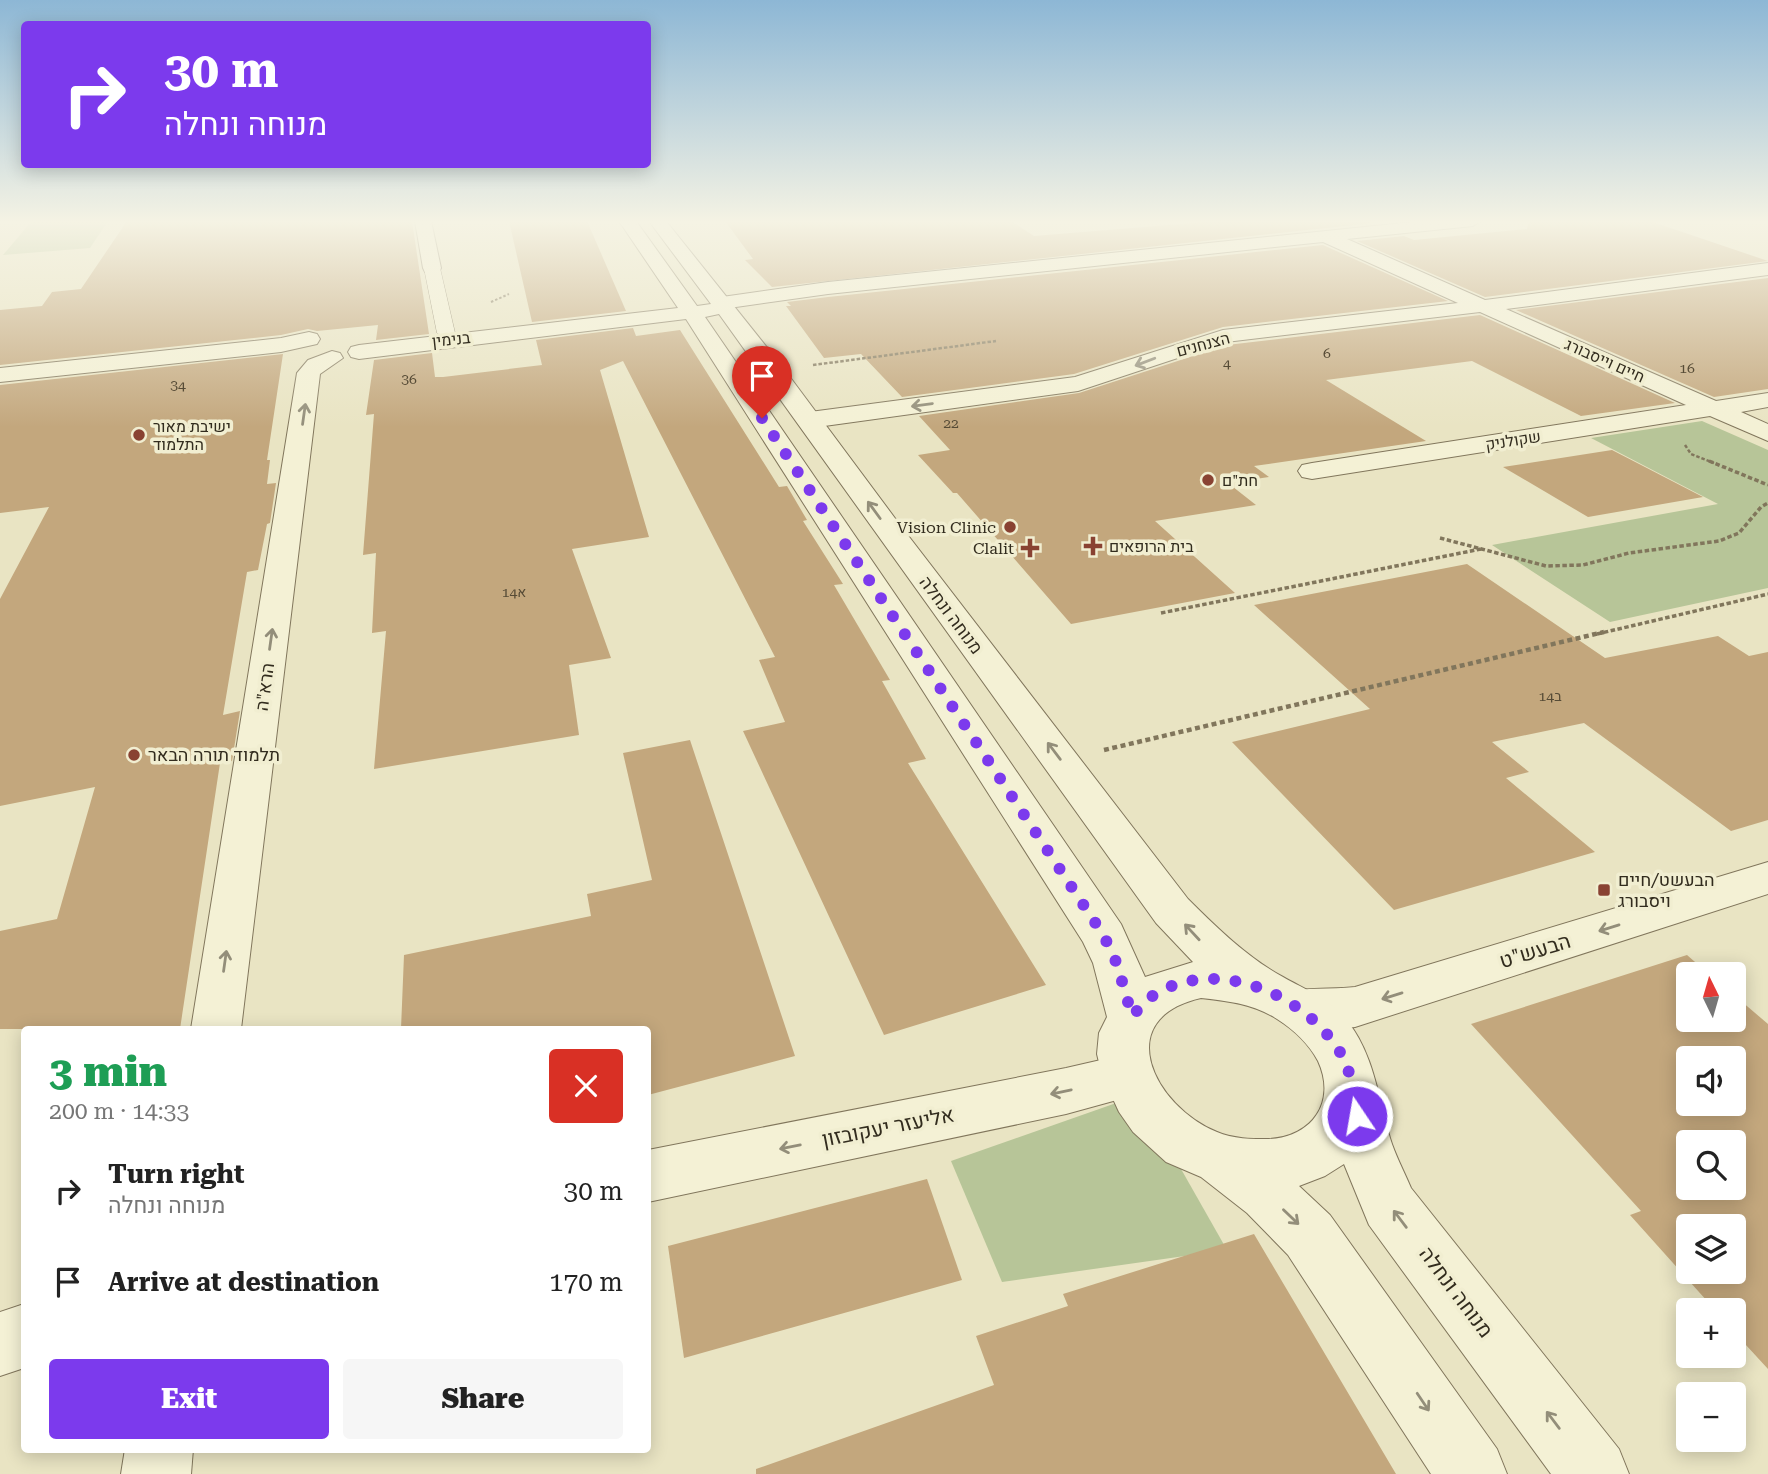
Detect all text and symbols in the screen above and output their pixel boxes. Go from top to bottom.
text: 30 m [164,42,279,99]
icon: right [49,49,140,140]
text: מנוחה ונחלה [164,105,327,143]
street label: בנימין [431,328,472,351]
street label: הצנחנים [1174,328,1232,361]
street label: חיים וייסבורג [1562,334,1648,386]
house number: 6 [1323,345,1331,361]
pin [732,346,792,418]
house number: 4 [1223,355,1231,371]
icon: arrive [743,357,781,395]
one-way arrow [1134,357,1156,369]
house number: 16 [1679,360,1695,376]
house number: 36 [401,371,417,387]
house number: 34 [170,377,186,393]
one-way arrow [912,398,934,411]
one-way arrow [297,403,310,426]
house number: 22 [943,415,959,431]
place label: ישיבת מאור התלמוד [153,417,231,454]
marker: ישיבת מאור התלמוד [131,427,147,443]
street label: שקולניק [1484,427,1542,454]
place label: חת"ם [1222,471,1258,490]
marker: חת"ם [1200,472,1216,488]
one-way arrow [867,501,881,520]
place label: Vision Clinic [897,518,996,537]
marker: Vision Clinic [1002,519,1018,535]
marker: בית הרופאים [1083,536,1103,556]
place label: בית הרופאים [1109,537,1194,556]
marker: Clalit [1020,538,1040,558]
place label: Clalit [973,539,1014,558]
street label: מנוחה ונחלה [915,572,987,658]
house number: 14א [502,584,526,600]
one-way arrow [265,628,278,651]
street label: הרא"ה [251,662,278,712]
house number: 14ב [1538,688,1562,704]
one-way arrow [1046,742,1061,761]
place label: תלמוד תורה הבאר [148,744,280,765]
marker: תלמוד תורה הבאר [126,747,142,763]
place label: הבעשט/חיים ויסבורג [1618,869,1715,911]
marker: הבעשט/חיים ויסבורג [1596,882,1612,898]
one-way arrow [1599,922,1621,935]
one-way arrow [1183,924,1200,941]
street label: הבעש"ט [1497,929,1573,973]
one-way arrow [219,951,232,973]
north arrow [1676,962,1746,1032]
map controls [1676,962,1746,1452]
one-way arrow [1382,990,1404,1003]
button: sound [1676,1046,1746,1116]
text: 3 min [49,1047,167,1096]
button: close [549,1049,623,1123]
position arrow [1320,1079,1394,1153]
one-way arrow [1050,1086,1073,1100]
text: 200 m · 14:33 [49,1098,189,1125]
street label: אליעזר יעקובזון [820,1102,956,1152]
button: search [1676,1130,1746,1200]
one-way arrow [779,1141,802,1155]
text: Turn right [108,1159,244,1189]
icon: right [49,1172,87,1210]
text: 30 m [564,1176,623,1206]
text: מנוחה ונחלה [108,1192,225,1219]
one-way arrow [1282,1209,1299,1226]
one-way arrow [1393,1210,1407,1229]
button: layers [1676,1214,1746,1284]
street label: מנוחה ונחלה [1414,1242,1498,1342]
icon: arrive [49,1263,87,1301]
text: Arrive at destination [108,1267,379,1297]
text: 170 m [549,1267,623,1297]
button: + [1676,1298,1746,1368]
button: Exit [49,1359,329,1439]
button: Share [343,1359,623,1439]
button: − [1676,1382,1746,1452]
one-way arrow [1416,1392,1430,1411]
one-way arrow [1545,1411,1560,1429]

